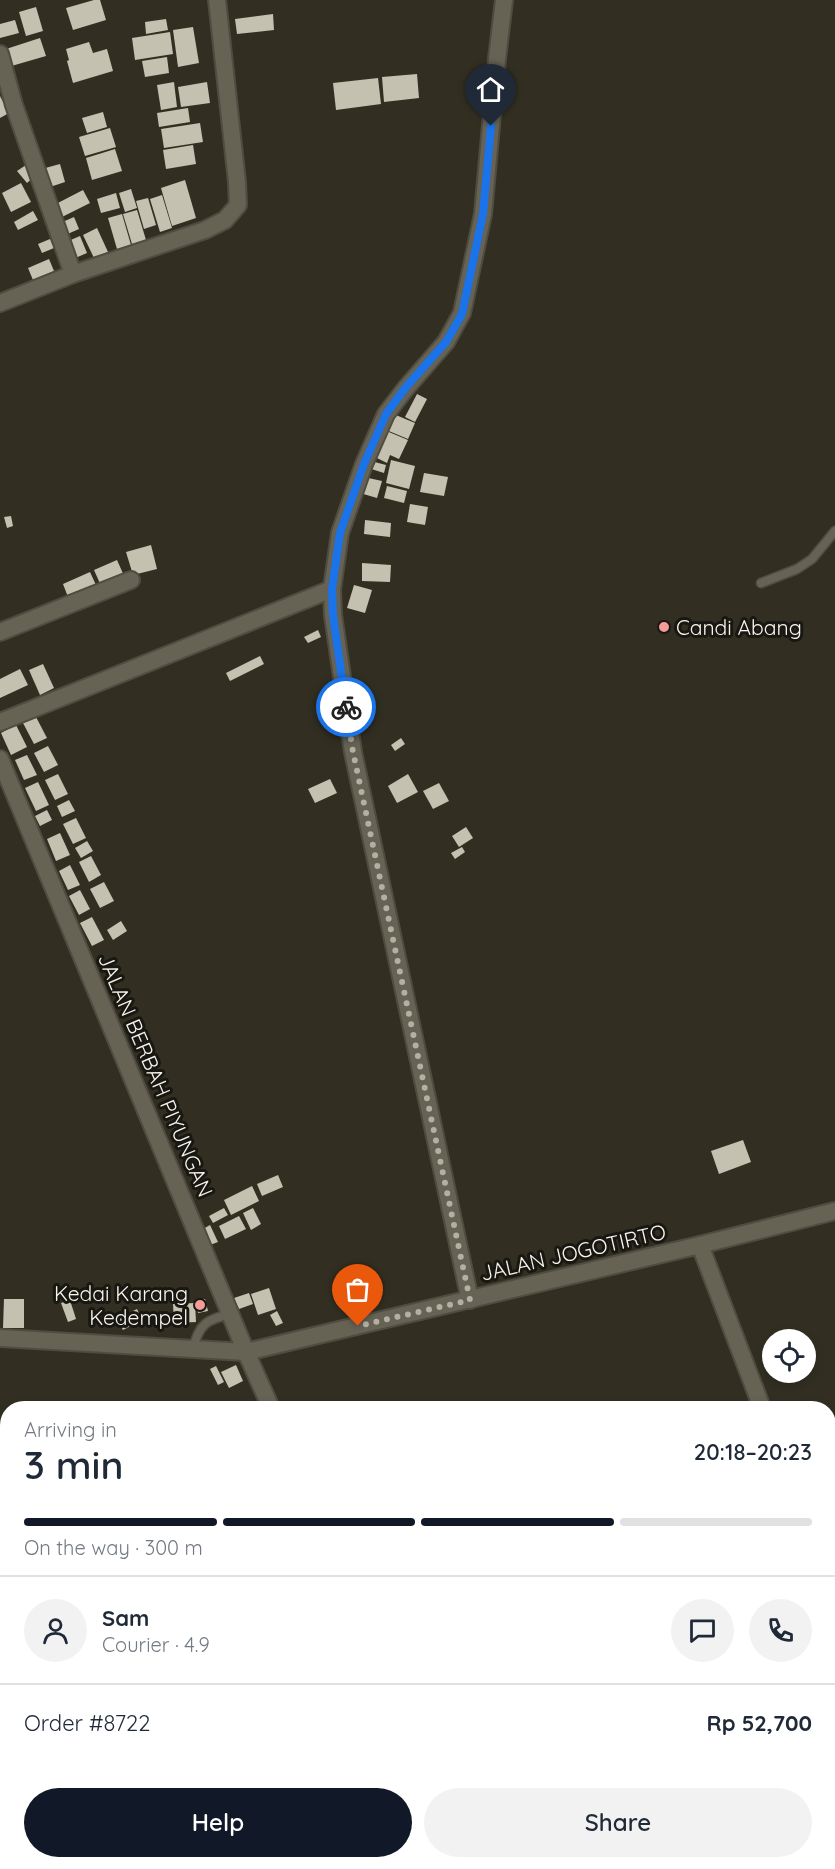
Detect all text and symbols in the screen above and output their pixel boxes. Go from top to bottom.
pin [465,64,516,126]
icon: home [474,73,507,106]
place label: Candi Abang [676,614,802,640]
marker: Candi Abang [657,620,671,634]
courier [316,677,376,737]
icon: bike [330,691,363,724]
street label: JALAN BERBAH PIYUNGAN [93,949,219,1201]
street label: JALAN JOGOTIRTO [478,1218,668,1286]
pin [332,1264,383,1326]
icon: bag [341,1273,374,1306]
place label: Kedai Karang Kedempel [54,1280,188,1330]
marker: Kedai Karang Kedempel [193,1298,207,1312]
map controls [762,1329,816,1383]
button: locate [762,1329,816,1383]
text: Arriving in [24,1417,117,1442]
text: 20:18–20:23 [694,1438,812,1466]
text: 3 min [24,1440,123,1489]
text: On the way · 300 m [24,1535,203,1560]
button: person [24,1599,87,1662]
button: chat [671,1599,734,1662]
button: phone [749,1599,812,1662]
text: Sam [102,1604,149,1632]
text: Courier · 4.9 [102,1632,210,1657]
text: Order #8722 [24,1709,150,1737]
text: Rp 52,700 [707,1709,812,1737]
button: Help [24,1788,412,1857]
button: Share [424,1788,812,1857]

